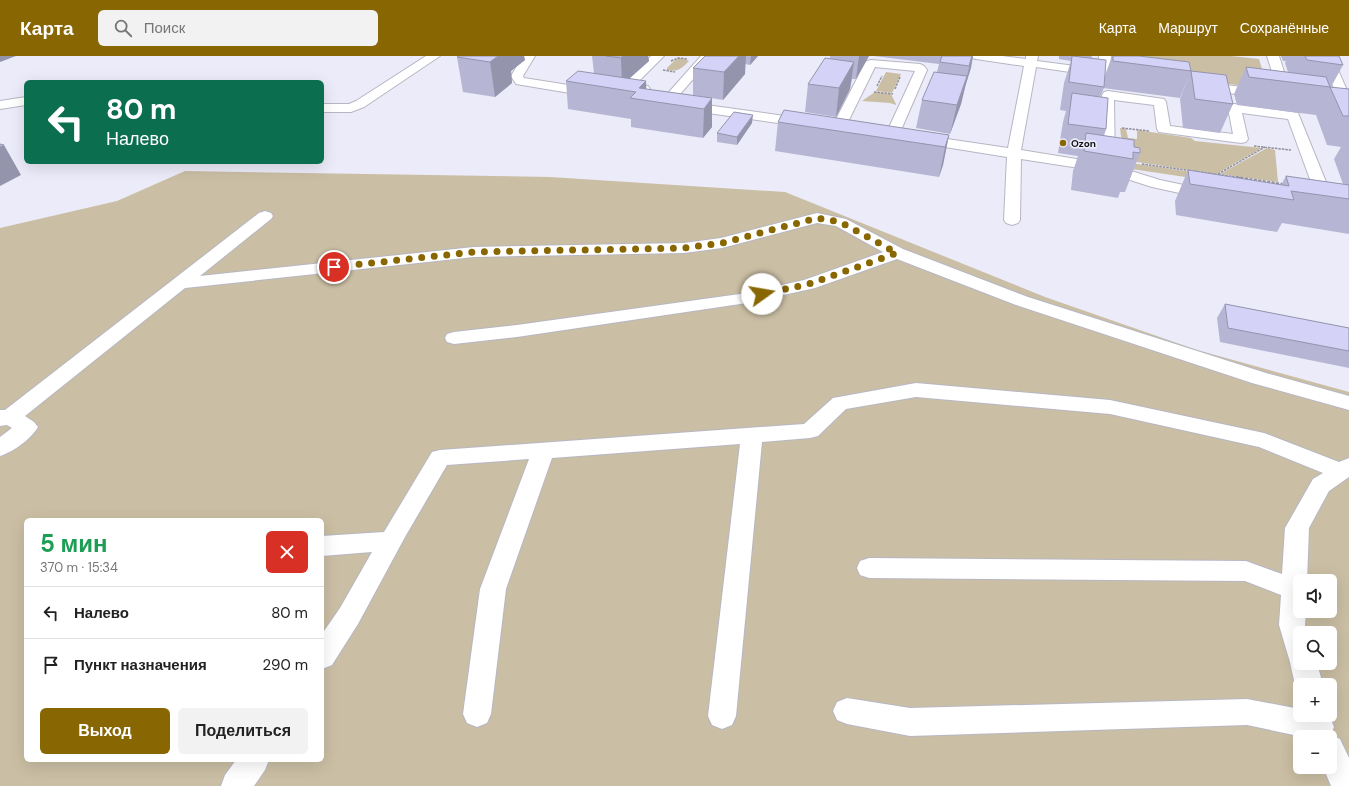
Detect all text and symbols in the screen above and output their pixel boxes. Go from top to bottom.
search box [98,10,378,46]
text: Карта [20,16,74,41]
icon: search [112,17,134,39]
text: Поиск [144,18,185,38]
text: Карта [1099,19,1136,37]
text: Маршрут [1158,19,1218,37]
text: Сохранённые [1240,19,1329,37]
text: 80 m [106,91,176,128]
icon: left [40,96,92,148]
text: Налево [106,127,169,151]
place label: Ozon [1071,137,1096,150]
marker: Ozon [1058,138,1068,148]
pin [317,250,351,284]
icon: arrive [323,256,345,278]
position arrow [741,273,783,315]
text: 5 мин [40,528,108,559]
button: close [266,531,308,573]
text: 370 m · 15:34 [40,559,118,576]
map controls [1293,574,1337,774]
button: sound [1293,574,1337,618]
icon: left [40,602,62,624]
text: Налево [74,603,129,623]
text: 80 m [271,603,308,623]
button: search [1293,626,1337,670]
icon: arrive [40,654,62,676]
text: Пункт назначения [74,655,207,675]
text: 290 m [262,655,308,675]
button: + [1293,678,1337,722]
button: Выход [40,708,170,754]
button: Поделиться [178,708,308,754]
button: − [1293,730,1337,774]

